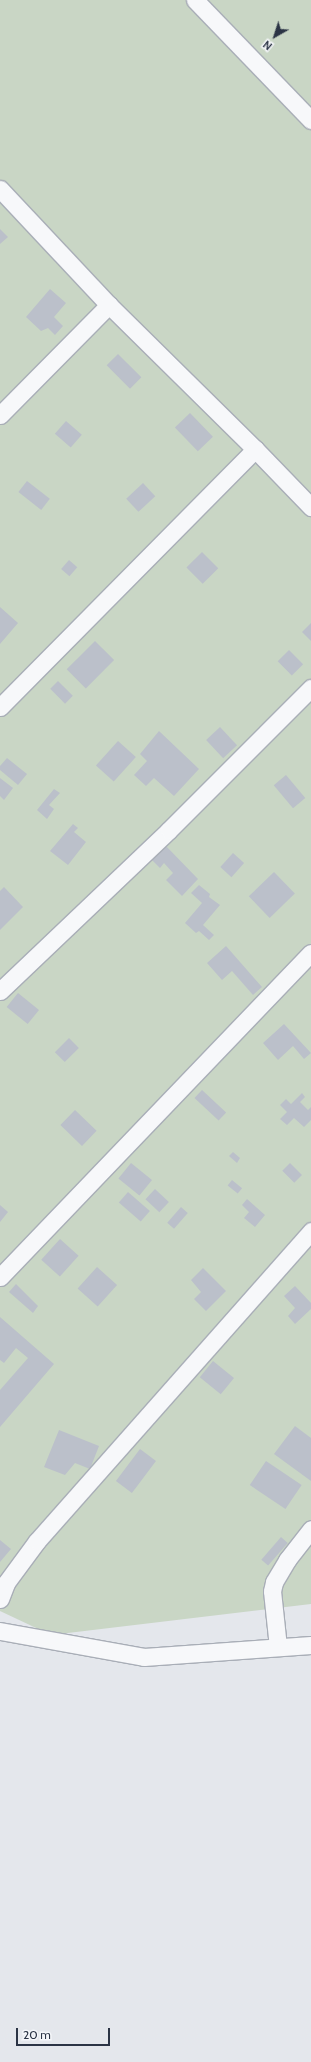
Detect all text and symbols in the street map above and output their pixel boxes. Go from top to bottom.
north arrow [255,16,295,56]
text: N [260,37,275,53]
scale bar [18,2020,112,2046]
text: 20 m [23,2027,51,2042]

